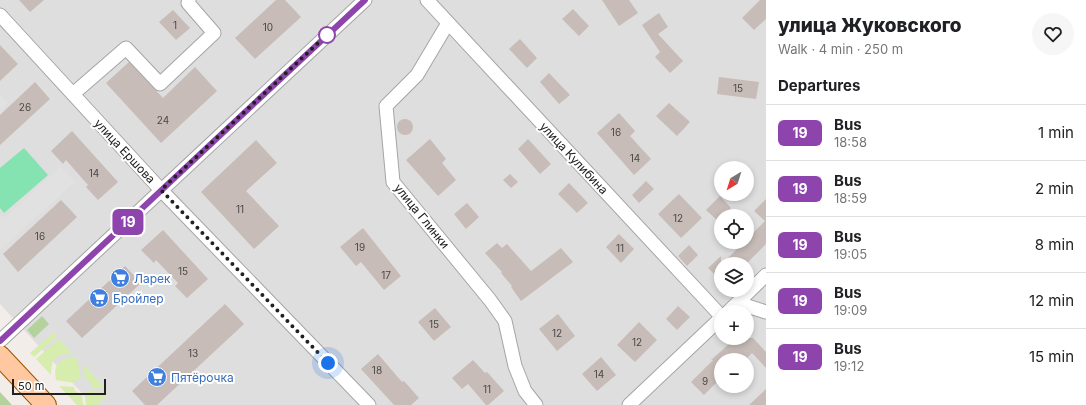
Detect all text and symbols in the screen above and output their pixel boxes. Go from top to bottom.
button: heart [1032,13,1074,55]
text: улица Жуковского [778,14,962,37]
house number: 1 [173,19,177,31]
house number: 10 [263,21,273,33]
unlabelled marker [318,26,336,44]
text: Walk · 4 min · 250 m [778,41,903,57]
text: Departures [778,76,860,95]
house number: 15 [733,82,743,94]
house number: 26 [19,101,31,113]
house number: 24 [157,114,169,126]
text: Bus [834,115,862,134]
street label: улица Ершова [91,116,159,186]
street label: улица Кулибина [537,119,611,197]
text: 1 min [1038,123,1074,142]
text: 19 [792,124,808,141]
house number: 16 [611,126,621,138]
text: 18:58 [834,134,867,150]
house number: 14 [630,152,640,164]
north arrow [714,161,754,201]
map controls [714,161,754,393]
house number: 14 [89,167,99,179]
text: Bus [834,171,862,190]
text: 2 min [1035,179,1074,198]
text: 19 [792,180,808,197]
street label: улица Глинки [391,181,453,251]
text: 18:59 [834,190,867,206]
house number: 11 [236,203,244,215]
line badge: 19 [110,209,146,235]
button: locate [714,209,754,249]
house number: 12 [673,212,683,224]
text: 19 [120,213,136,230]
text: Bus [834,227,862,246]
house number: 16 [35,230,45,242]
text: 8 min [1035,235,1074,254]
text: 19 [792,236,808,253]
house number: 19 [355,241,365,253]
house number: 11 [616,242,624,254]
text: 19:05 [834,246,867,262]
button: layers [714,257,754,297]
house number: 15 [178,265,188,277]
supermarket icon: Ларек [109,267,131,289]
house number: 17 [381,269,391,281]
place label: Ларек [134,271,171,286]
text: Bus [834,283,862,302]
supermarket icon: Бройлер [88,287,110,309]
place label: Бройлер [113,291,164,306]
text: 12 min [1029,291,1074,310]
text: 19 [792,292,808,309]
text: 19:09 [834,302,867,318]
button: + [714,305,754,345]
house number: 15 [429,318,439,330]
house number: 12 [552,327,562,339]
house number: 12 [632,336,642,348]
text: Bus [834,339,862,358]
house number: 13 [188,347,198,359]
text: 15 min [1029,347,1074,366]
text: 19 [792,348,808,365]
your location [318,353,338,373]
button: − [714,353,754,393]
text: 19:12 [834,358,864,374]
house number: 18 [372,364,382,376]
supermarket icon: Пятёрочка [146,366,168,388]
house number: 14 [594,368,604,380]
place label: Пятёрочка [171,370,234,385]
house number: 9 [702,375,708,387]
scale bar [12,377,106,396]
text: 50 m [18,379,44,393]
house number: 11 [483,383,491,395]

